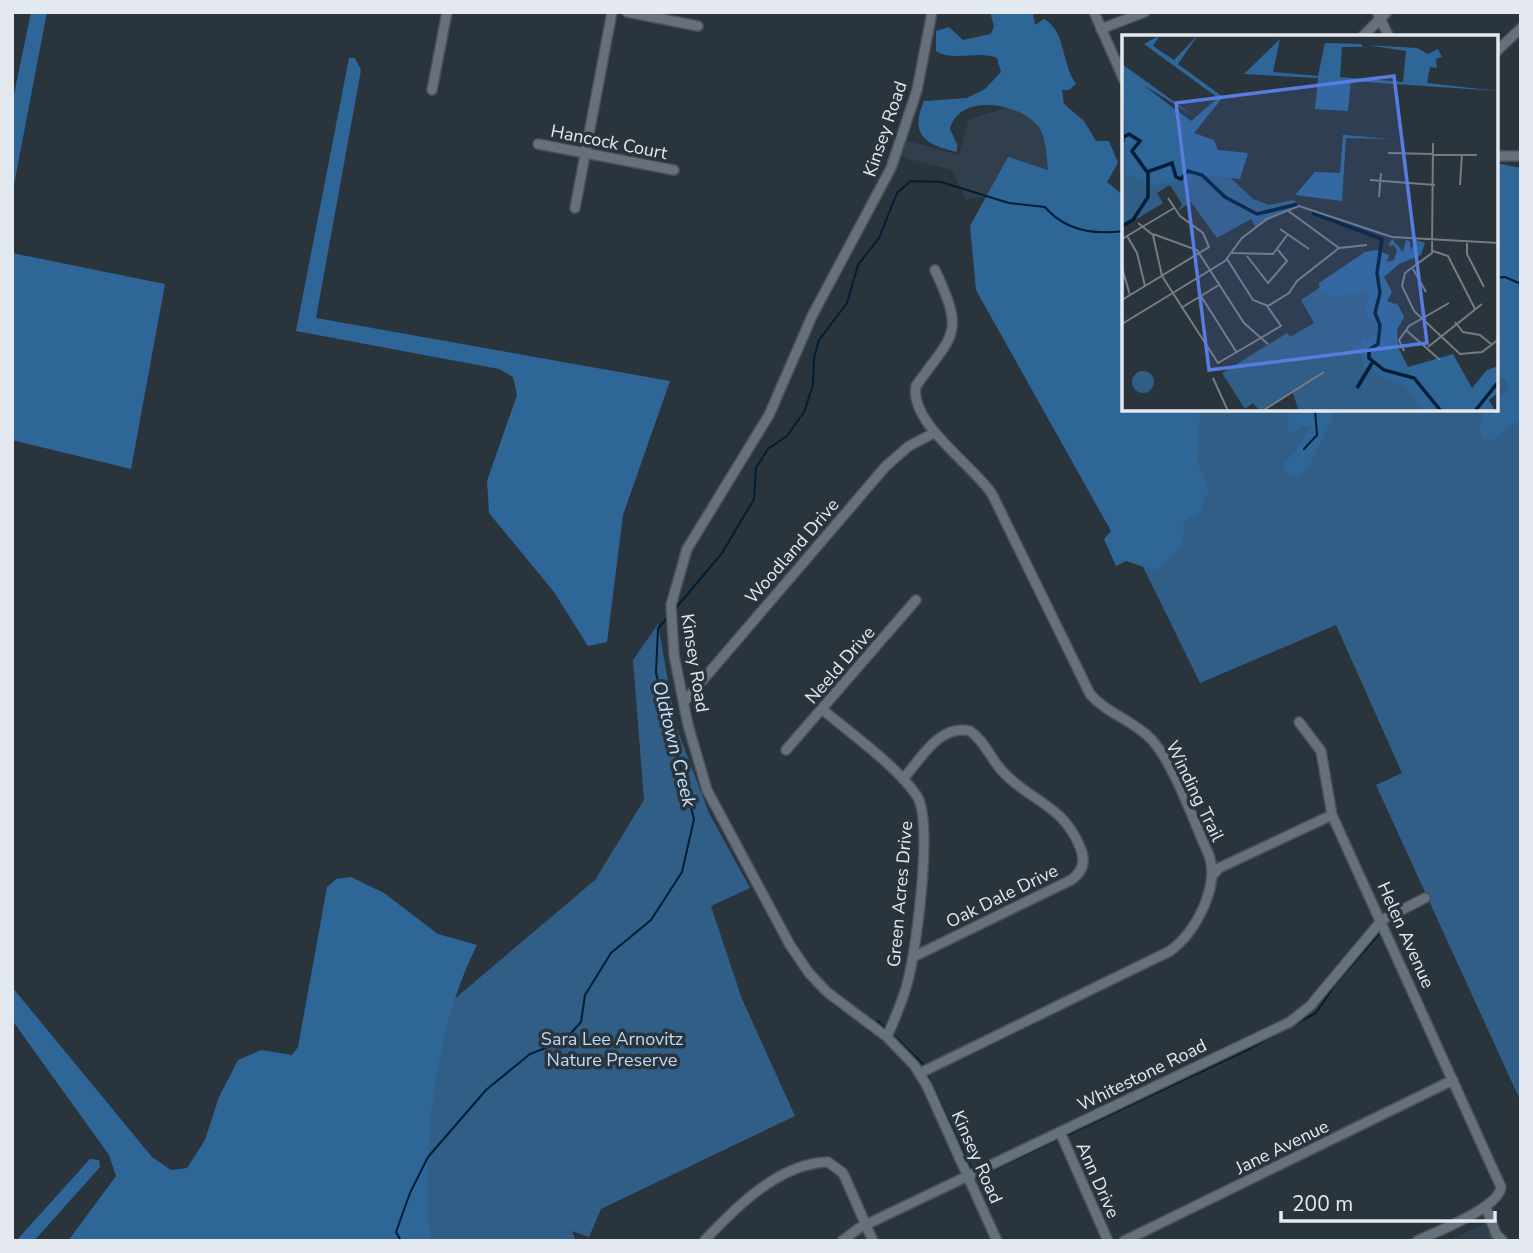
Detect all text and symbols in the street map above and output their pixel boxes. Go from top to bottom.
inset map [1122,35,1498,411]
street label: Kinsey Road [857,78,913,180]
street label: Hancock Court [549,119,670,165]
street label: Woodland Drive [740,493,844,609]
street label: Kinsey Road [675,612,715,714]
street label: Neeld Drive [800,621,880,709]
water label: Oldtown Creek [646,678,702,810]
street label: Winding Trail [1160,737,1230,846]
street label: Green Acres Drive [882,820,918,968]
street label: Oak Dale Drive [942,858,1062,934]
street label: Helen Avenue [1372,878,1440,992]
park label: Sara Lee Arnovitz Nature Preserve [541,1027,683,1072]
street label: Whitestone Road [1073,1033,1211,1117]
street label: Kinsey Road [946,1107,1008,1207]
street label: Jane Avenue [1230,1114,1333,1180]
street label: Ann Drive [1071,1138,1125,1222]
scale bar [1281,1180,1494,1224]
text: 200 m [1292,1190,1353,1218]

